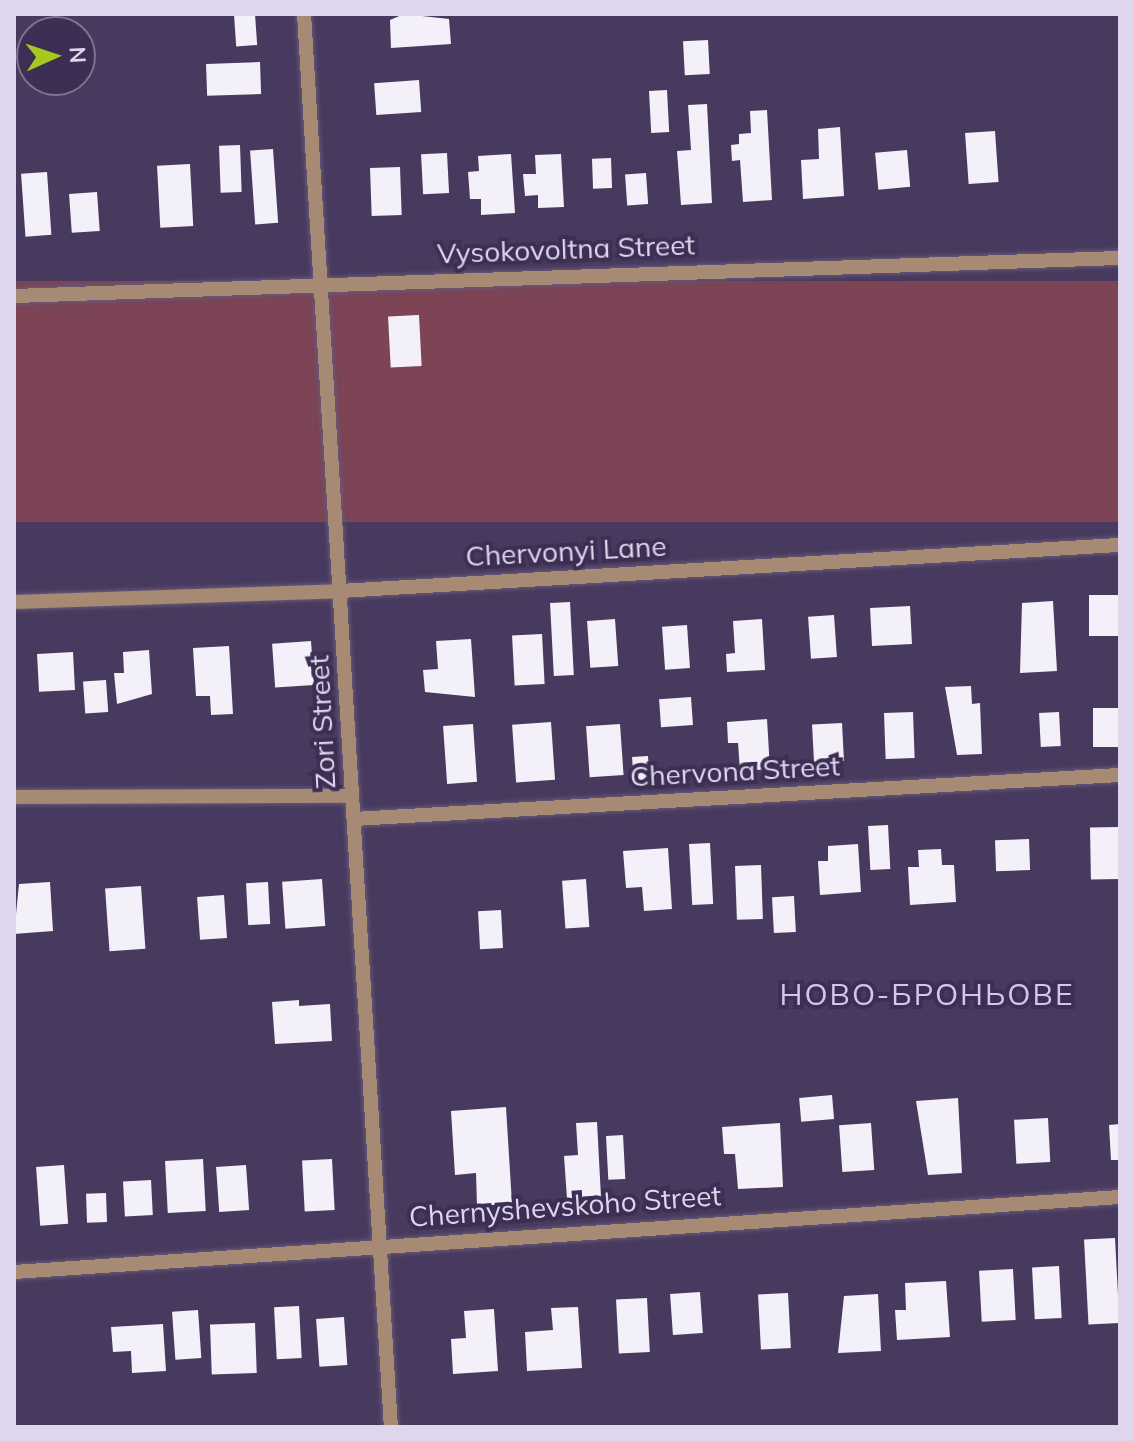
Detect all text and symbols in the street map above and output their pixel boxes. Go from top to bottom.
north arrow [16,16,96,96]
text: N [64,46,92,64]
street label: Vysokovoltna Street [436,228,696,270]
street label: Chervonyi Lane [465,529,667,573]
street label: Zori Street [302,654,342,790]
street label: Chervona Street [629,749,841,793]
district label: НОВО-БРОНЬОВЕ [779,976,1075,1012]
street label: Chernyshevskoho Street [408,1178,722,1234]

